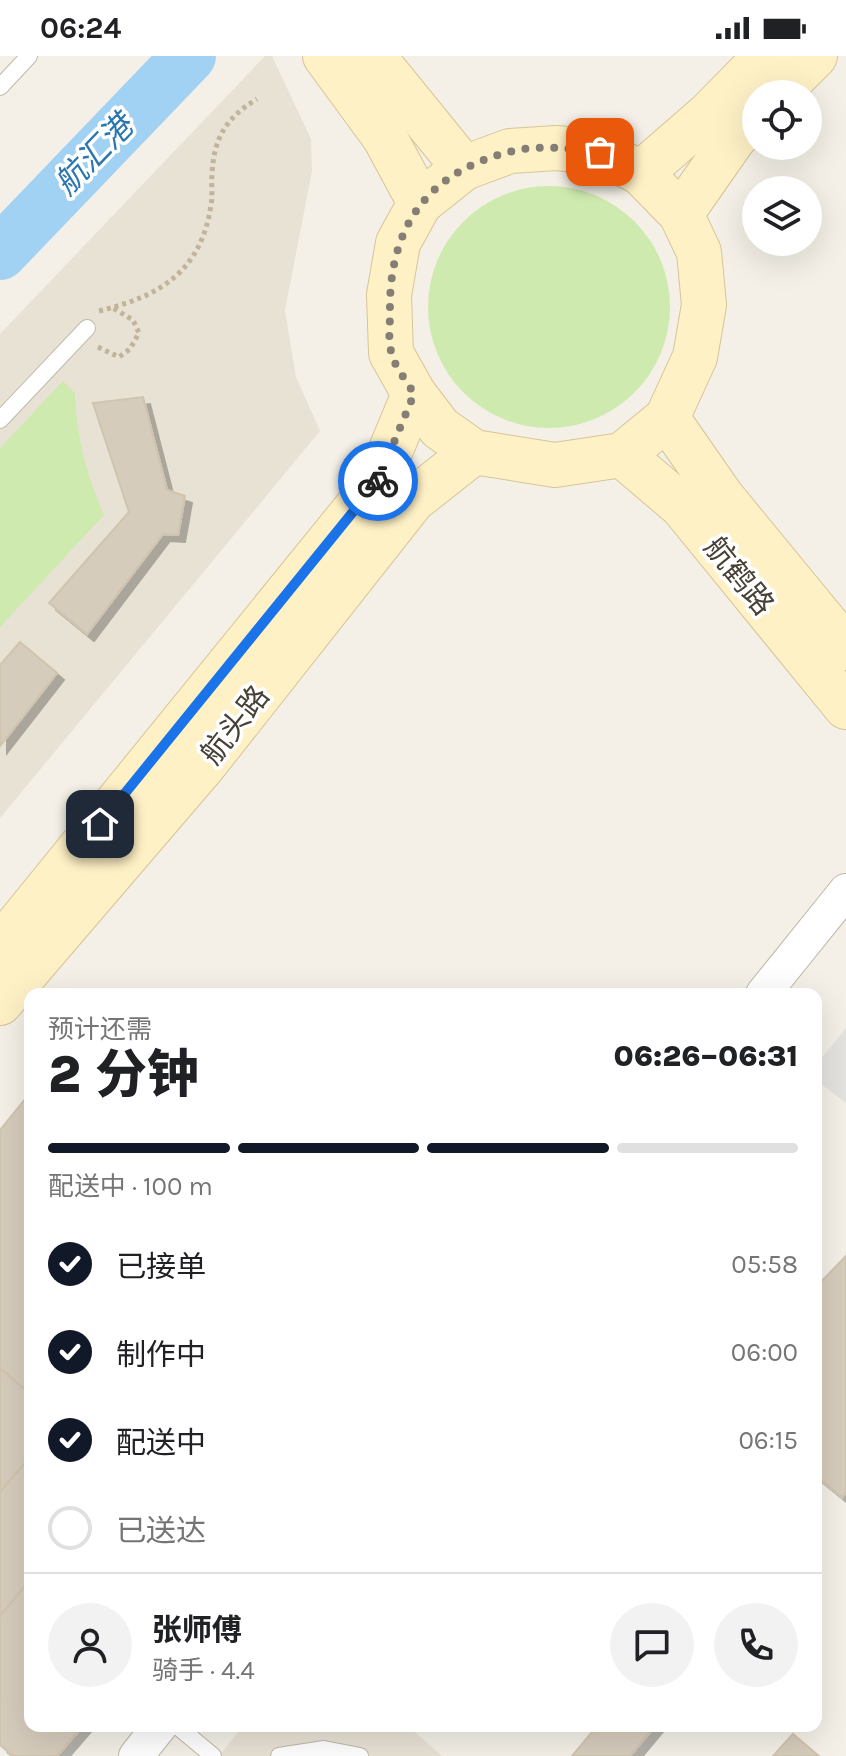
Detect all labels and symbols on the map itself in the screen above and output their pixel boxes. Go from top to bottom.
water label: 航汇港 [47,105,143,202]
pin [566,118,634,186]
courier [338,441,418,521]
street label: 航鹤路 [697,530,781,622]
street label: 航头路 [193,678,277,772]
pin [66,790,134,858]

